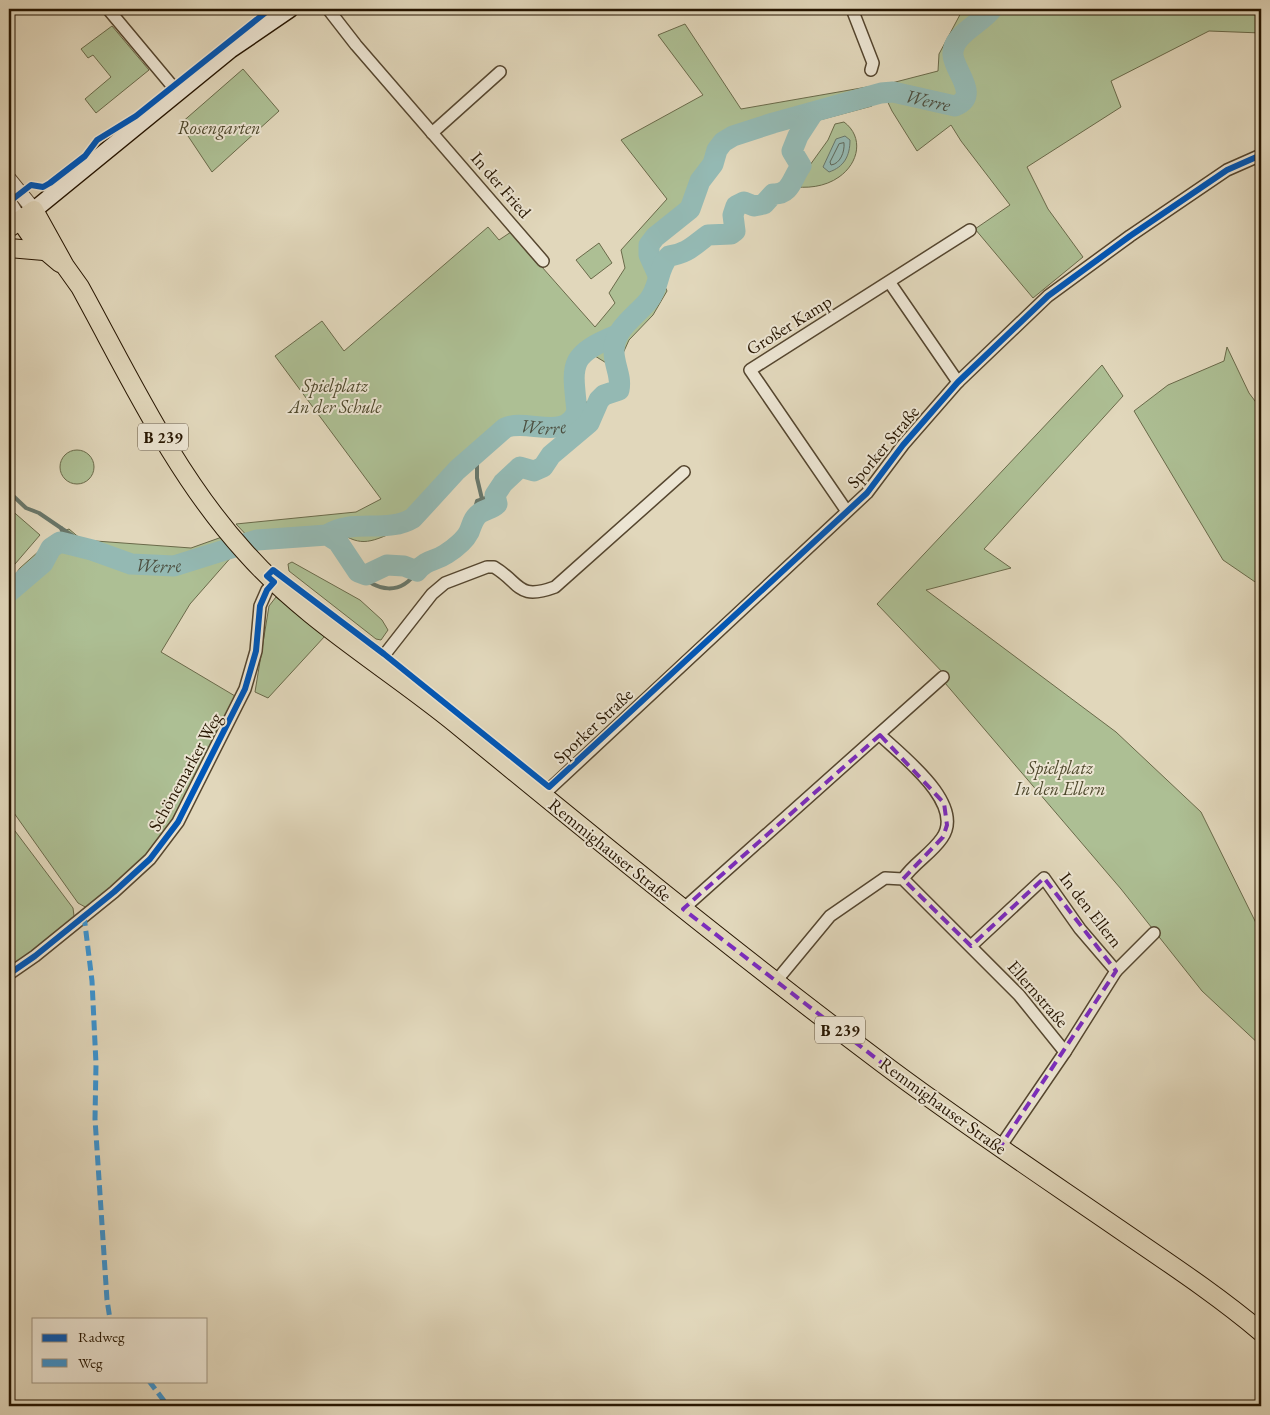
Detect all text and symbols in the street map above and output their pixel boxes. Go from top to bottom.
water label: Werre [903,83,953,118]
park label: Rosengarten [177,116,261,140]
street label: In der Fried [466,147,537,223]
street label: Großer Kamp [742,289,836,360]
park label: Spielplatz An der Schule [287,374,382,418]
street label: Sporker Straße [841,401,924,493]
water label: Werre [519,413,570,441]
road number: B 239 [138,424,188,451]
water label: Werre [135,552,185,579]
street label: Sporker Straße [548,683,637,768]
street label: Schönemarker Weg [142,708,227,835]
park label: Spielplatz In den Ellern [1014,756,1105,800]
street label: Remmighauser Straße [544,793,677,906]
street label: In den Ellern [1055,867,1128,953]
street label: Ellernstraße [1003,955,1074,1032]
road number: B 239 [815,1016,865,1044]
street label: Remmighauser Straße [875,1052,1011,1160]
legend [32,1318,208,1382]
text: Radweg [78,1327,125,1346]
text: Weg [78,1353,103,1372]

